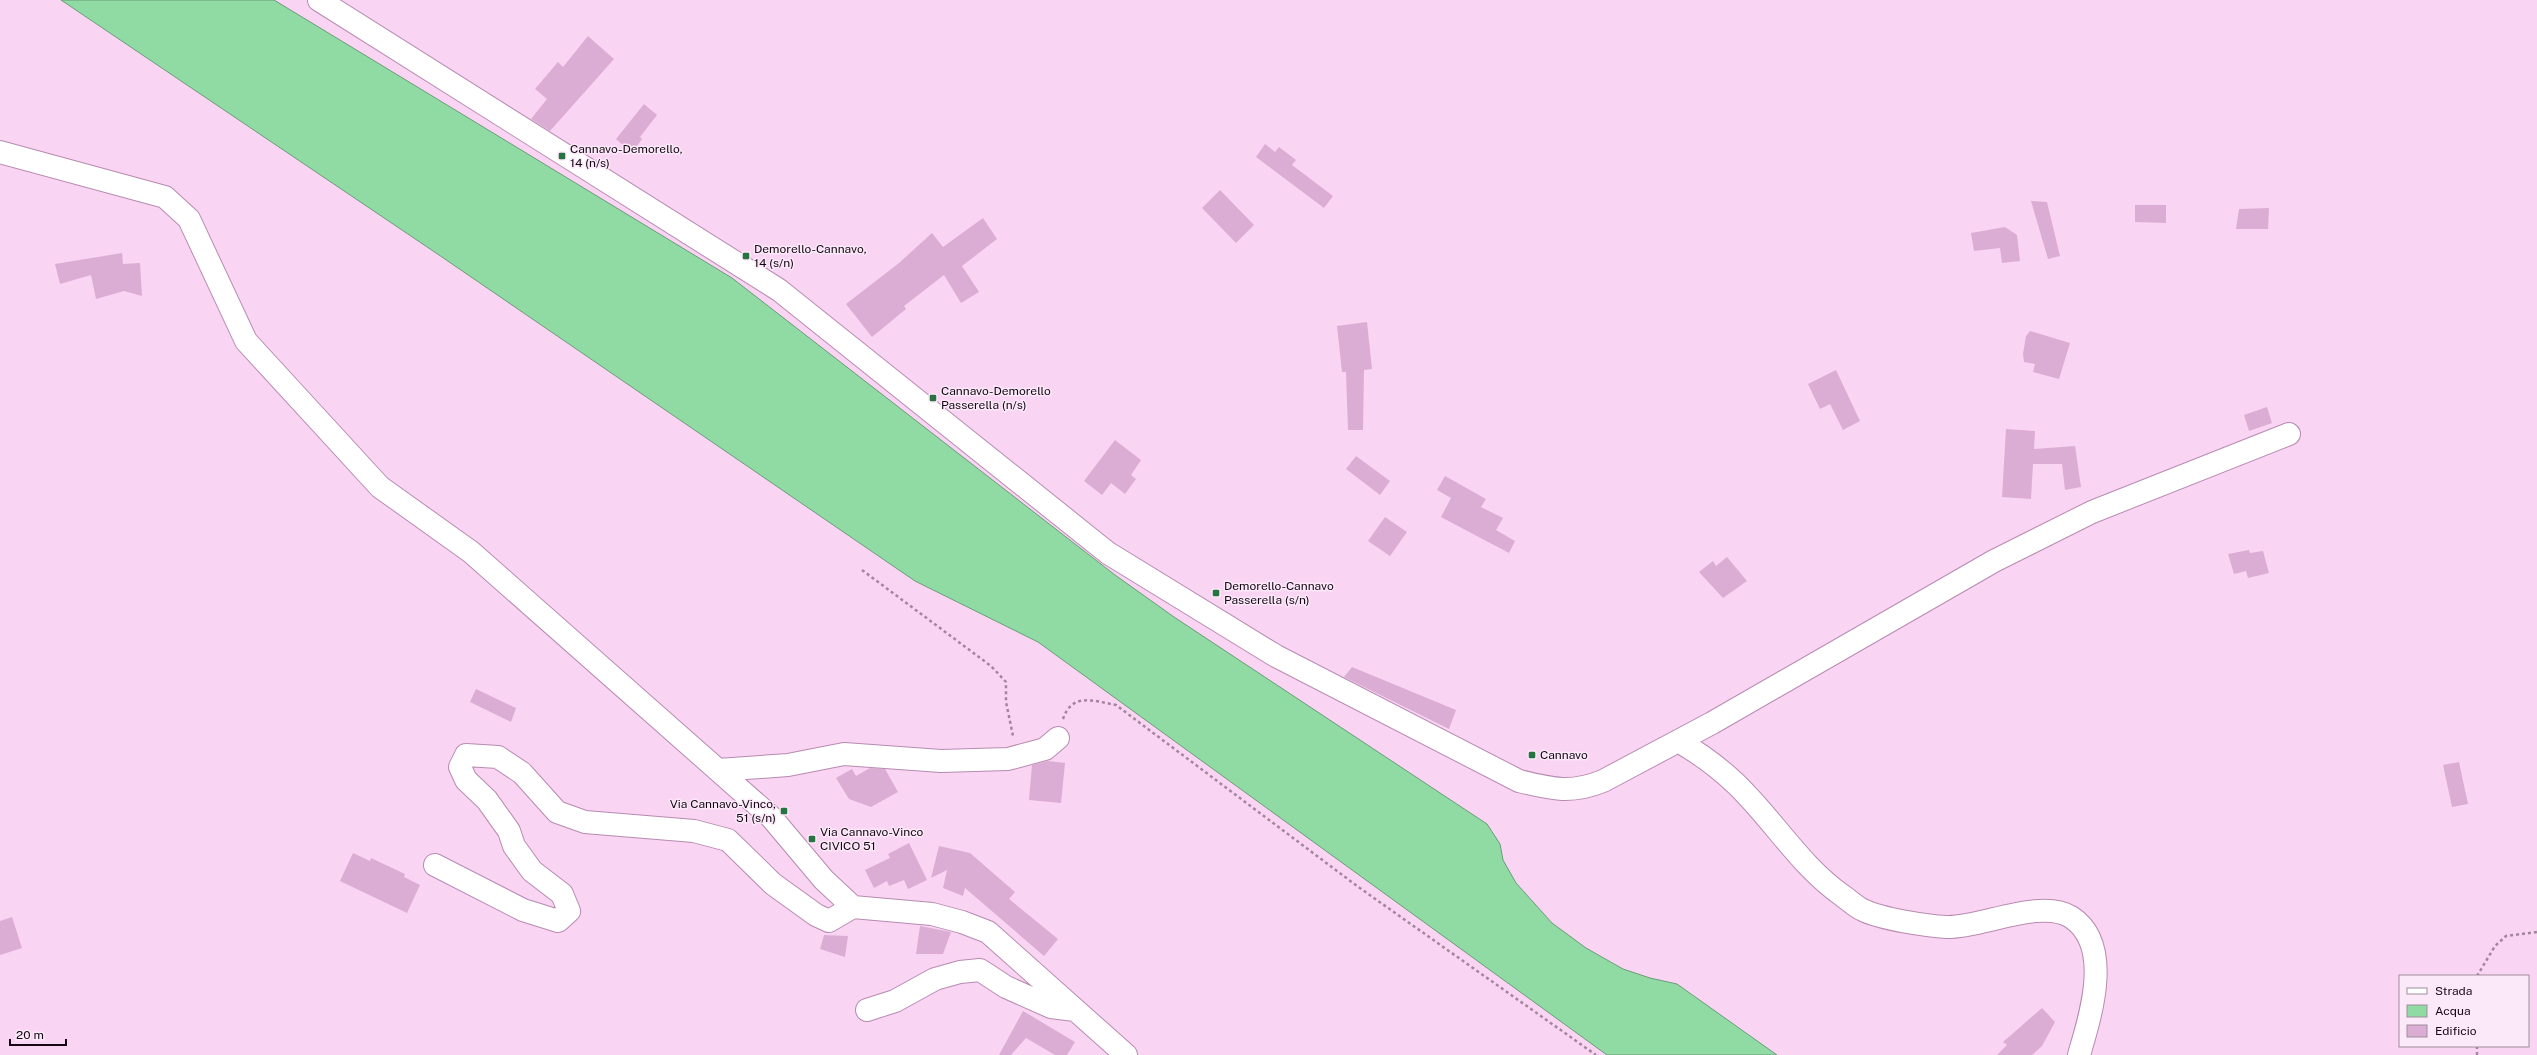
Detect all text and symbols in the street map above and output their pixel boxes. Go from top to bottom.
place label: Cannavo-Demorello, 14 (n/s) [570,142,683,170]
marker: Cannavo-Demorello, 14 (n/s) [557,151,567,161]
place label: Demorello-Cannavo, 14 (s/n) [754,242,867,270]
marker: Demorello-Cannavo, 14 (s/n) [741,251,751,261]
place label: Cannavo-Demorello Passerella (n/s) [941,384,1051,412]
marker: Cannavo-Demorello Passerella (n/s) [928,393,938,403]
place label: Demorello-Cannavo Passerella (s/n) [1224,579,1334,607]
marker: Demorello-Cannavo Passerella (s/n) [1211,588,1221,598]
place label: Cannavo [1540,748,1588,762]
marker: Cannavo [1527,750,1537,760]
place label: Via Cannavo-Vinco, 51 (s/n) [670,797,776,825]
marker: Via Cannavo-Vinco, 51 (s/n) [779,806,789,816]
place label: Via Cannavo-Vinco CIVICO 51 [820,825,924,853]
marker: Via Cannavo-Vinco CIVICO 51 [807,834,817,844]
legend [2399,975,2529,1047]
text: Strada [2435,984,2472,998]
text: Acqua [2435,1004,2471,1018]
scale bar [10,1021,66,1047]
text: Edificio [2435,1024,2477,1038]
text: 20 m [16,1028,44,1042]

